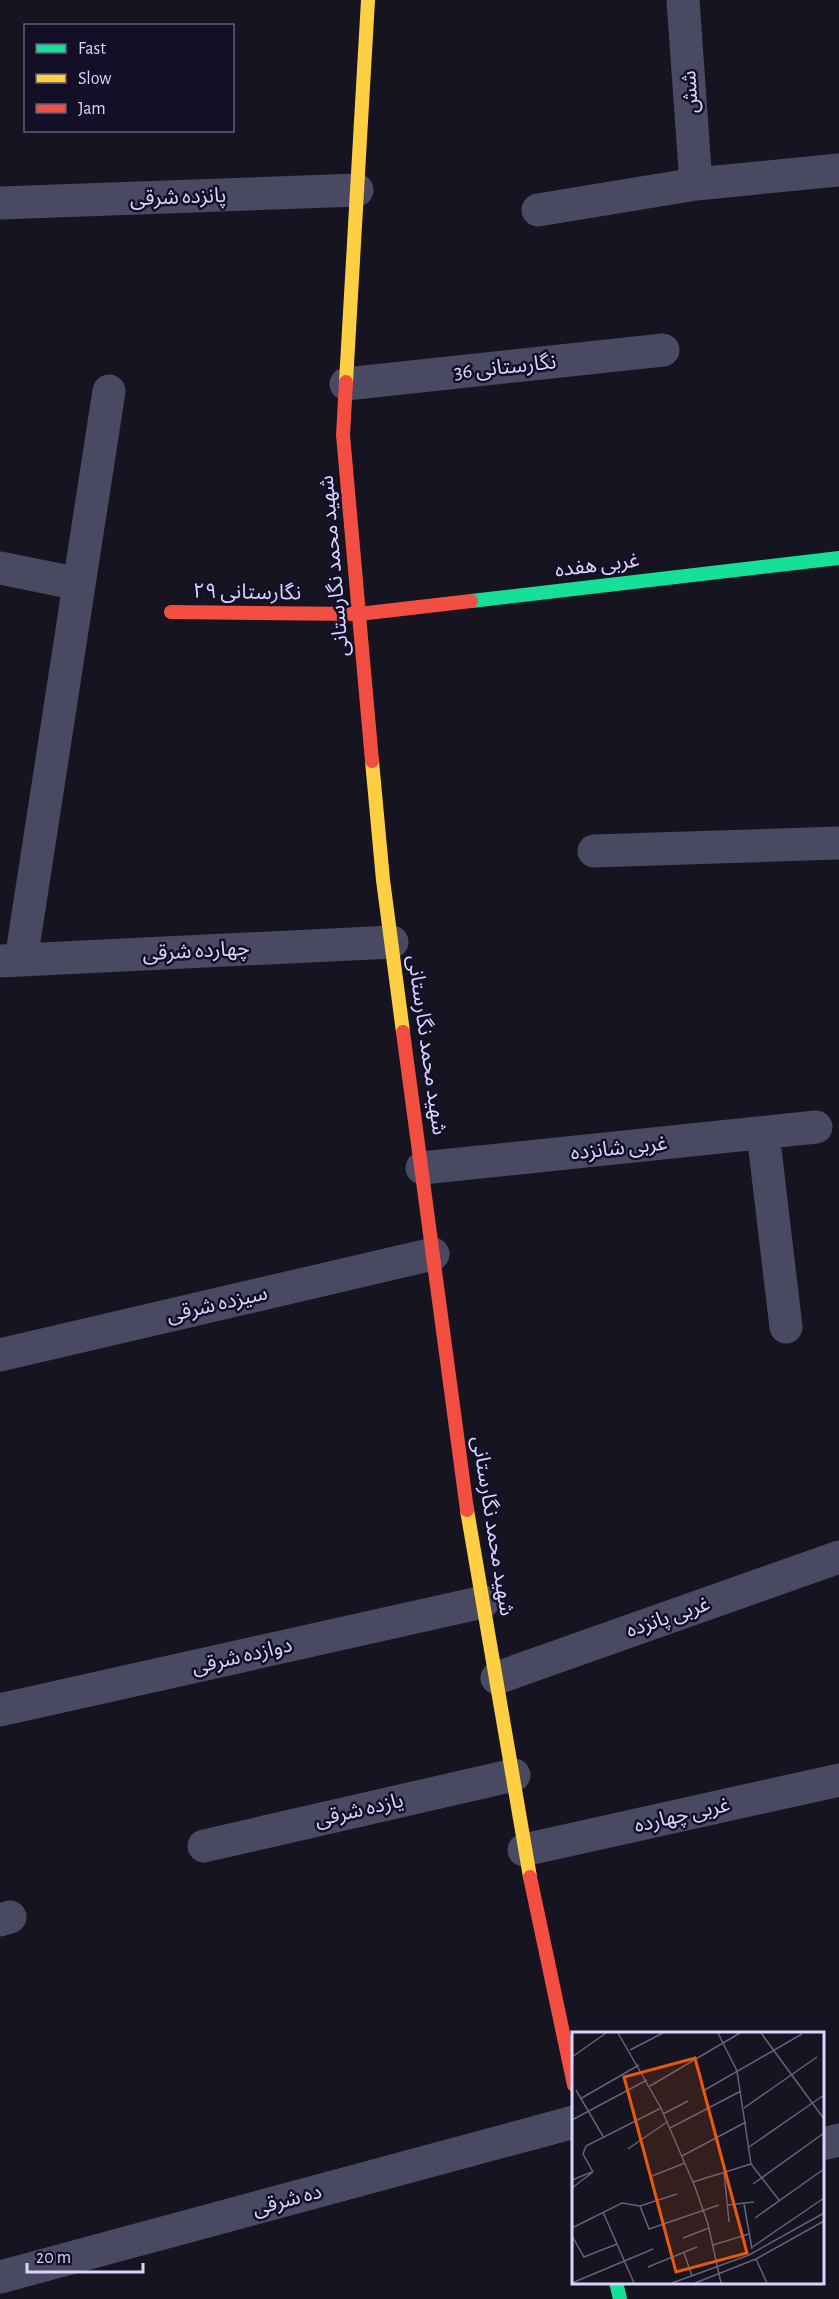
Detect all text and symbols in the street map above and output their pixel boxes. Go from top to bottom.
legend [24,24,234,132]
text: Fast [78,40,106,58]
text: Slow [78,70,111,88]
street label: شش [678,70,703,114]
text: Jam [78,100,106,118]
street label: پانزده شرقی [129,185,227,211]
street label: نگارستانی 36 [453,350,557,384]
street label: شهید محمد نگارستانی [315,474,353,658]
street label: غربی هفده [554,549,641,582]
street label: نگارستانی ۲۹ [193,580,301,604]
street label: چهارده شرقی [142,938,250,966]
street label: شهید محمد نگارستانی [403,953,451,1137]
street label: غربی شانزده [570,1132,669,1165]
street label: سیزده شرقی [164,1282,270,1327]
street label: شهید محمد نگارستانی [467,1434,519,1618]
street label: غربی پانزده [623,1593,713,1643]
street label: دوازده شرقی [190,1634,295,1679]
street label: یازده شرقی [313,1790,406,1831]
street label: غربی چهارده [632,1794,732,1838]
inset map [572,2032,824,2284]
street label: ده شرقی [250,2181,324,2220]
scale bar [27,2236,142,2274]
text: 20 m [36,2249,71,2267]

